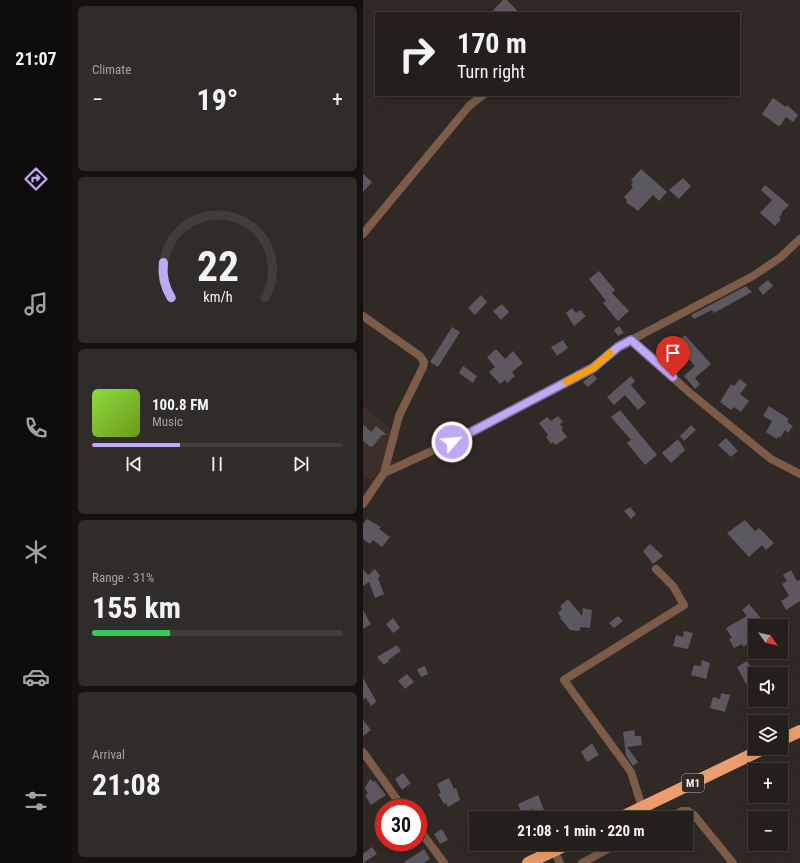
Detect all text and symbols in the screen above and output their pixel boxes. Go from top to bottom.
text: 170 m [457,27,527,60]
icon: right [391,28,443,80]
text: 21:07 [15,48,57,69]
text: Turn right [457,61,525,82]
text: Climate [92,62,131,77]
text: 19° [197,82,239,117]
text: − [92,87,103,112]
text: + [332,87,343,112]
icon: directions [22,165,50,193]
text: 22 [196,242,239,291]
text: km/h [203,289,232,305]
icon: music [22,290,50,318]
pin [656,336,690,377]
icon: arrive [662,342,684,364]
text: 100.8 FM [152,396,209,414]
icon: phone [22,414,50,442]
text: Music [152,414,183,429]
position arrow [431,421,473,463]
icon: previous [123,453,145,475]
icon: pause [206,453,228,475]
icon: next [290,453,312,475]
icon: climate [22,538,50,566]
text: Range · 31% [92,570,154,585]
text: 155 km [92,590,181,625]
north arrow [748,619,788,659]
map controls [748,619,788,851]
icon: car [22,663,50,691]
button: sound [748,667,788,707]
button: layers [748,715,788,755]
text: Arrival [92,747,125,762]
button: + [748,763,788,803]
text: 21:08 [92,767,161,802]
road number: M1 [682,774,704,792]
icon: filters [22,787,50,815]
speed limit sign: 30 [375,799,427,851]
button: − [748,811,788,851]
text: 21:08 · 1 min · 220 m [517,822,645,840]

